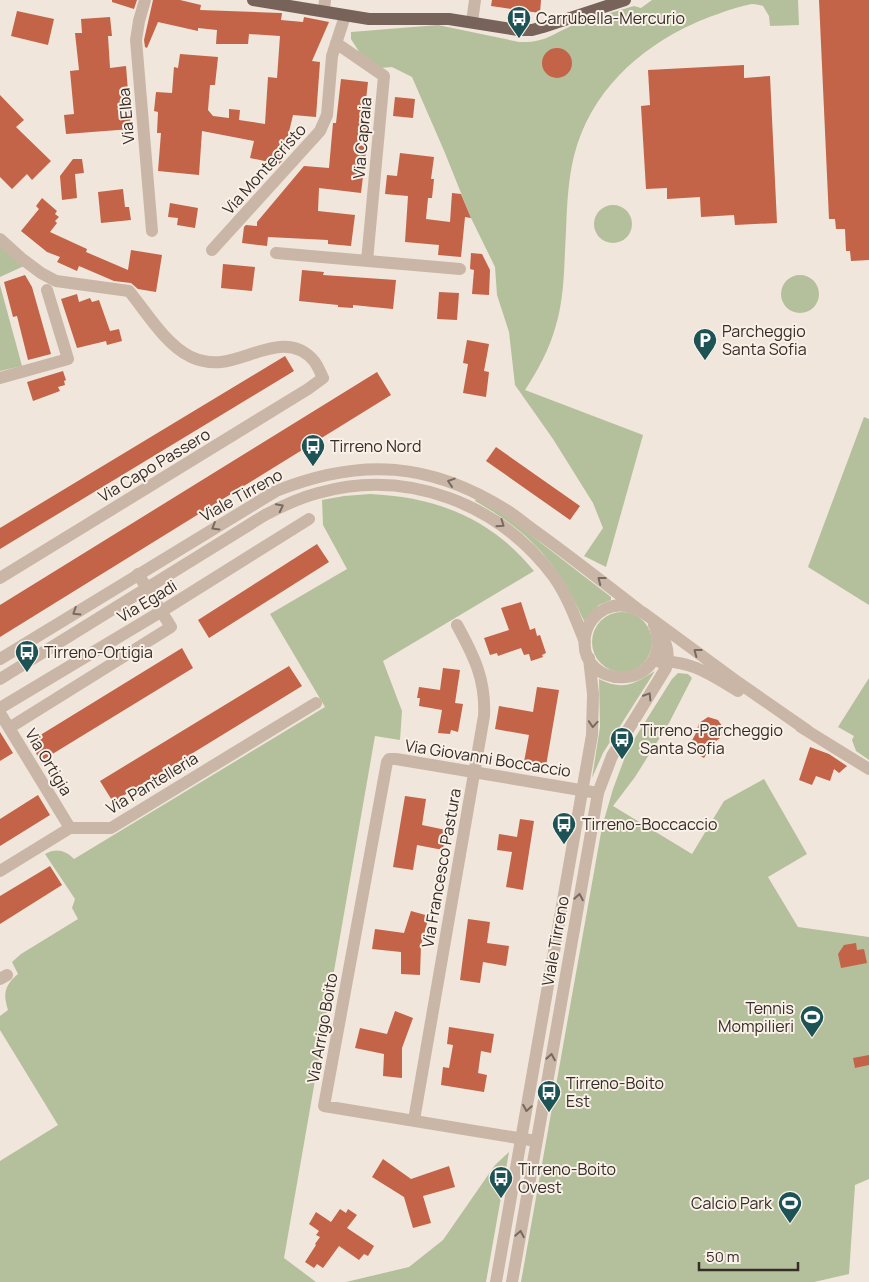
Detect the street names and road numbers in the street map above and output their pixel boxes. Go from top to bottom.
street label: Via Elba [113,87,139,145]
street label: Via Capraia [347,96,377,180]
street label: Via Montecristo [217,119,311,219]
street label: Via Capo Passero [94,423,214,507]
street label: Viale Tirreno [196,463,286,527]
street label: Via Egadi [113,575,181,627]
street label: Via Ortigia [20,724,78,800]
street label: Via Giovanni Boccaccio [403,734,573,782]
street label: Via Pantelleria [102,747,202,819]
street label: Via Francesco Pastura [416,787,466,949]
street label: Viale Tirreno [536,894,574,988]
street label: Via Arrigo Boito [302,971,342,1085]

